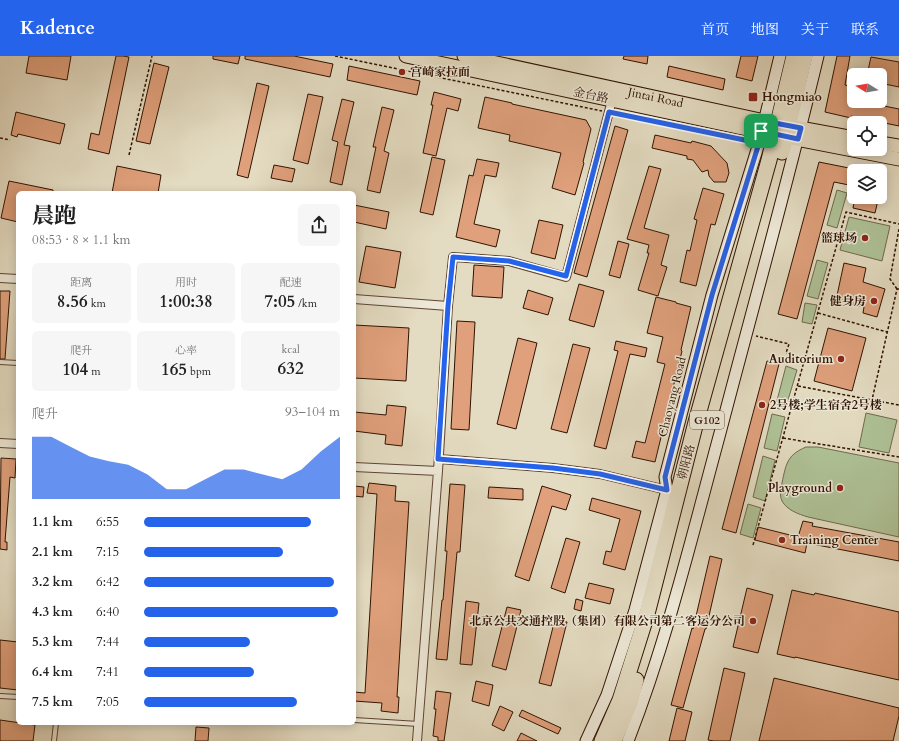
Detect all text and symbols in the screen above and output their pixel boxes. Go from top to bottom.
text: Kadence [20,15,95,41]
text: 首页 [701,20,729,39]
text: 地图 [751,20,779,39]
text: 关于 [801,20,829,39]
text: 联系 [851,20,879,39]
place label: 宫崎家拉面 [410,64,470,80]
marker: 宫崎家拉面 [397,67,407,77]
north arrow [847,68,887,108]
map controls [847,68,887,204]
street label: 金台路 [572,83,610,107]
street label: Jintai Road [624,83,685,111]
place label: Hongmiao [762,89,822,105]
marker: Hongmiao [747,91,759,103]
pin [744,114,778,148]
button: locate [847,116,887,156]
icon: arrive [750,120,772,142]
button: layers [847,164,887,204]
text: 晨跑 [32,201,76,231]
button: share [298,204,340,246]
place label: 篮球场 [821,230,857,246]
text: 08:53 · 8 × 1.1 km [32,231,131,249]
marker: 篮球场 [860,233,870,243]
text: 距离 [70,275,92,290]
text: 用时 [175,275,197,290]
text: 配速 [280,275,302,290]
text: 8.56 [57,290,88,313]
text: 1:00:38 [159,290,213,313]
text: 7:05 [264,290,295,313]
place label: 健身房 [829,293,866,309]
text: km [88,296,106,311]
text: /km [295,296,317,311]
marker: 健身房 [869,296,879,306]
text: kcal [281,342,300,357]
text: 爬升 [70,343,92,358]
text: 心率 [175,343,197,358]
place label: Auditorium [769,351,834,367]
marker: Auditorium [836,354,846,364]
street label: Chaoyang Road [654,355,690,439]
text: 632 [278,357,304,380]
text: 104 [62,358,88,381]
text: 165 [161,358,187,381]
text: m [88,364,101,379]
text: bpm [187,364,211,379]
place label: 2号楼;学生宿舍2号楼 [770,397,882,413]
marker: 2号楼;学生宿舍2号楼 [757,400,767,410]
text: 93–104 m [285,403,340,421]
text: 爬升 [32,405,58,423]
road number: G102 [690,411,724,429]
street label: 朝阳路 [674,443,698,481]
place label: Playground [768,480,832,496]
marker: Playground [835,483,845,493]
text: 1.1 km [32,513,73,531]
text: 6:55 [96,513,119,531]
place label: Training Center [790,532,879,548]
marker: Training Center [777,535,787,545]
text: 2.1 km [32,543,73,561]
text: 7:15 [96,543,119,561]
text: 3.2 km [32,573,73,591]
text: 6:42 [96,573,119,591]
text: 4.3 km [32,603,73,621]
text: 6:40 [96,603,119,621]
place label: 北京公共交通控股（集团）有限公司第二客运分公司 [469,613,745,629]
marker: 北京公共交通控股（集团）有限公司第二客运分公司 [748,616,758,626]
text: 5.3 km [32,633,73,651]
text: 7:44 [96,633,119,651]
text: 6.4 km [32,663,73,681]
text: 7:41 [96,663,119,681]
text: 7.5 km [32,693,73,711]
text: 7:05 [96,693,119,711]

